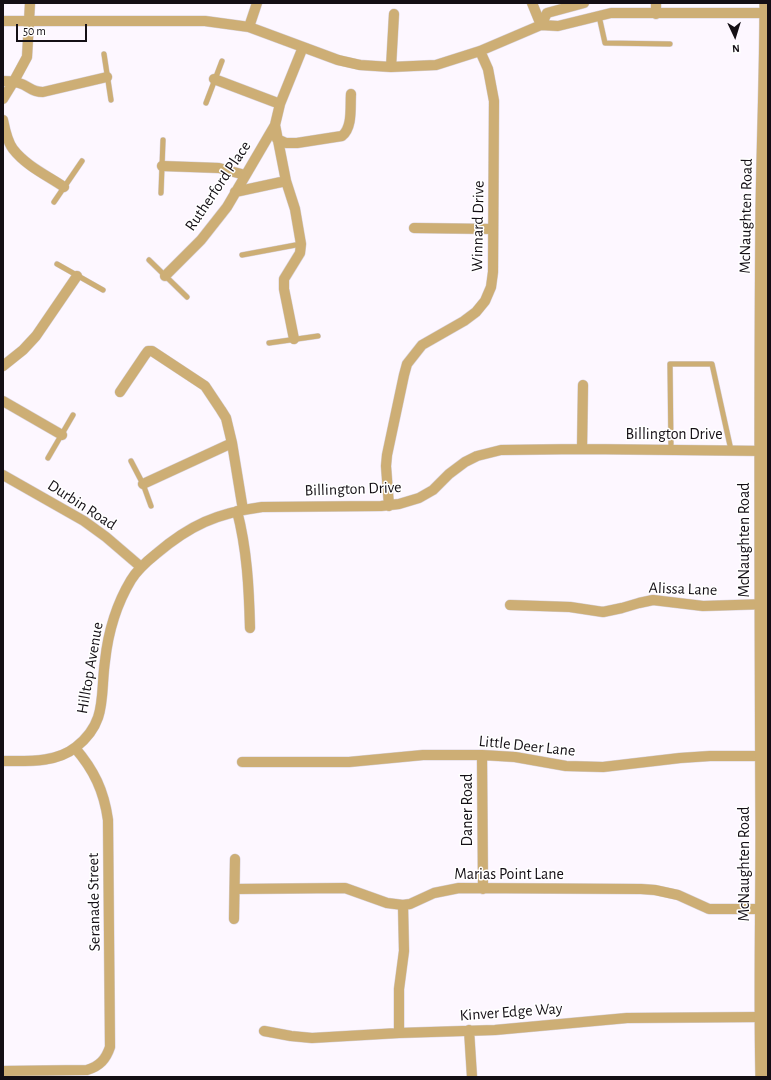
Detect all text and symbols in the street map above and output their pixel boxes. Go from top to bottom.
scale bar [18,16,89,42]
north arrow [715,16,755,56]
text: 50 m [23,25,46,37]
text: N [732,43,740,54]
street label: Rutherford Place [181,137,255,235]
street label: McNaughten Road [735,158,757,274]
street label: Winnard Drive [468,180,488,272]
street label: Billington Drive [625,424,723,444]
street label: Durbin Road [44,476,120,534]
street label: Billington Drive [304,478,402,500]
street label: McNaughten Road [734,482,754,598]
street label: Alissa Lane [648,578,718,600]
street label: Hilltop Avenue [72,621,108,715]
street label: Little Deer Lane [478,731,576,761]
street label: Daner Road [457,774,477,846]
street label: McNaughten Road [734,806,754,922]
street label: Seranade Street [84,853,104,951]
street label: Marias Point Lane [454,864,564,884]
street label: Kinver Edge Way [459,999,563,1025]

